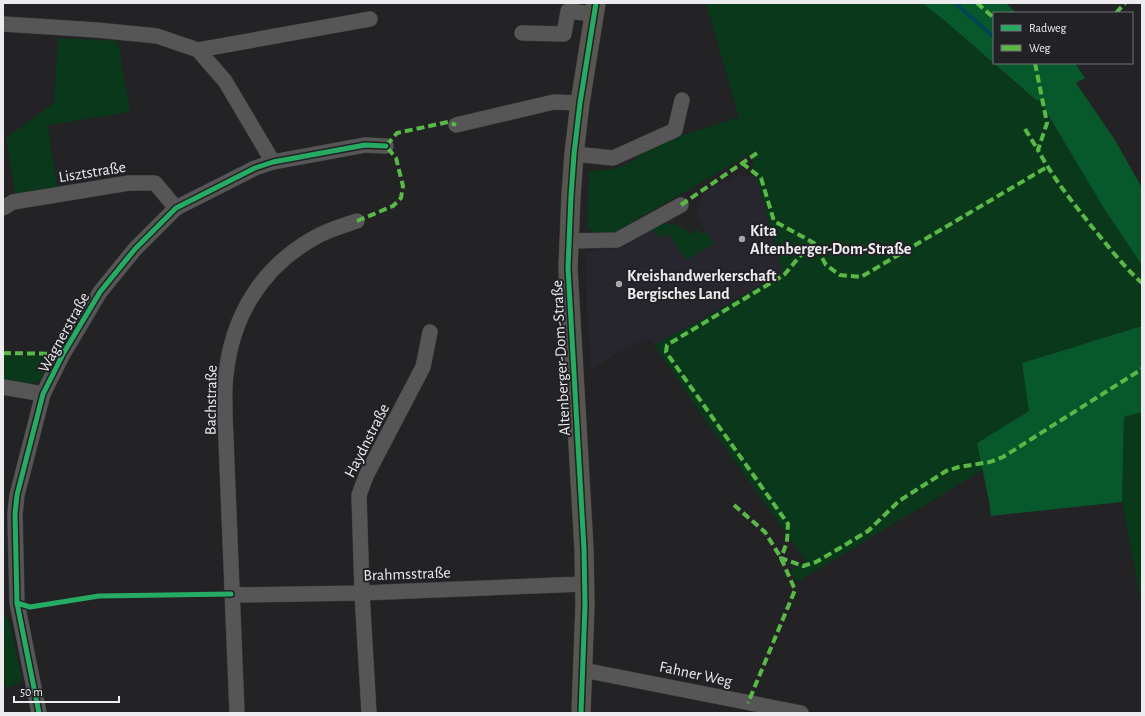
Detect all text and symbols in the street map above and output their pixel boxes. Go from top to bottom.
legend [993,12,1133,64]
text: Radweg [1029,22,1066,34]
text: Weg [1029,42,1051,54]
street label: Lisztstraße [57,159,127,185]
place label: Kita Altenberger-Dom-Straße [750,223,912,257]
marker: Kita Altenberger-Dom-Straße [737,234,747,244]
place label: Kreishandwerkerschaft Bergisches Land [627,268,777,302]
marker: Kreishandwerkerschaft Bergisches Land [614,279,624,289]
street label: Altenberger-Dom-Straße [549,280,573,436]
street label: Wagnerstraße [35,290,92,375]
street label: Bachstraße [202,365,220,435]
street label: Haydnstraße [341,401,393,480]
street label: Brahmsstraße [363,564,451,584]
street label: Fahner Weg [658,658,734,690]
scale bar [14,678,119,704]
text: 50 m [20,686,43,698]

